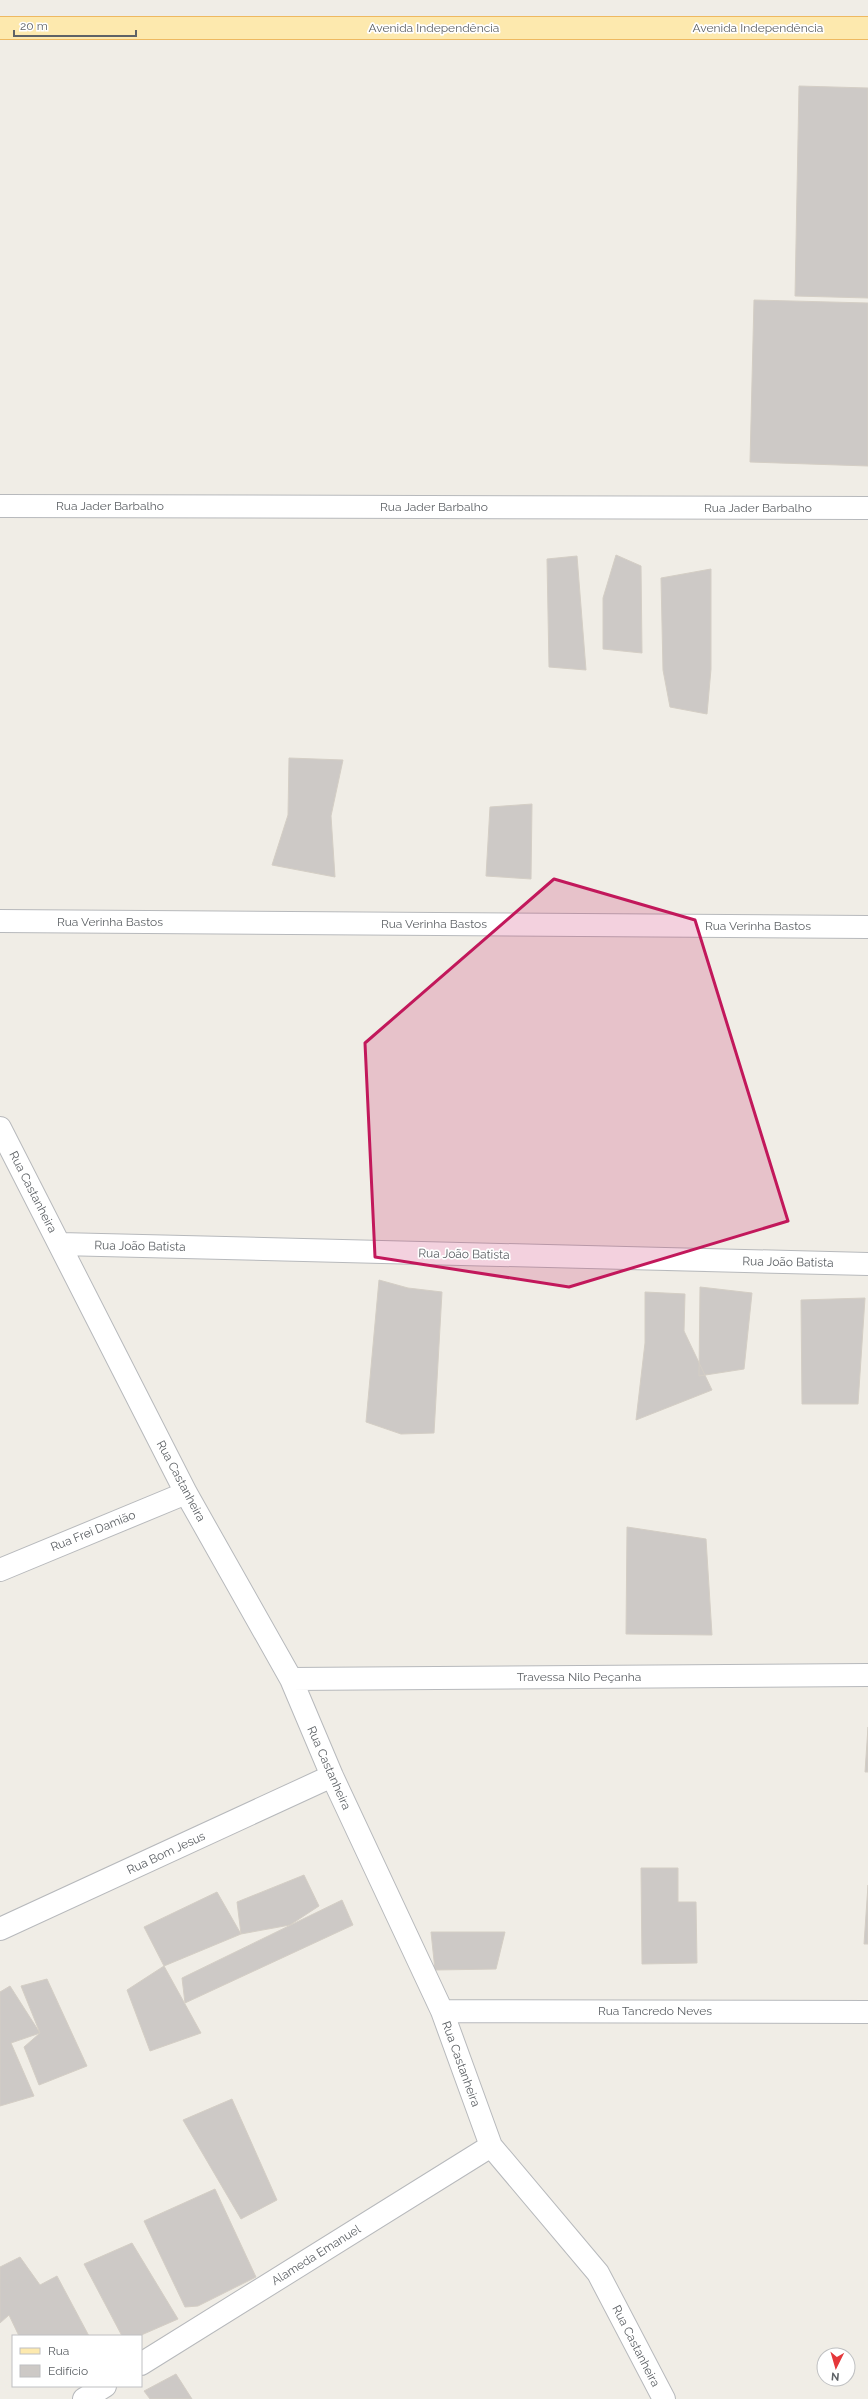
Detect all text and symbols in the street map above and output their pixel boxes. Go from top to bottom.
scale bar [14,12,136,38]
text: 20 m [20,19,48,33]
street label: Avenida Independência [369,21,499,35]
street label: Avenida Independência [693,21,823,35]
street label: Rua Jader Barbalho [56,499,164,513]
street label: Rua Jader Barbalho [380,500,488,514]
street label: Rua Jader Barbalho [704,501,812,515]
street label: Rua Verinha Bastos [57,915,163,929]
street label: Rua Verinha Bastos [381,917,487,931]
street label: Rua Verinha Bastos [705,919,811,933]
street label: Rua Castanheira [6,1149,60,1235]
street label: Rua João Batista [94,1238,186,1254]
street label: Rua João Batista [418,1246,510,1262]
street label: Rua João Batista [742,1254,834,1270]
street label: Rua Castanheira [154,1438,208,1524]
street label: Rua Frei Damião [49,1508,137,1554]
street label: Travessa Nilo Peçanha [517,1670,641,1684]
street label: Rua Castanheira [304,1724,354,1812]
street label: Rua Bom Jesus [125,1829,208,1877]
street label: Rua Tancredo Neves [598,2004,712,2018]
street label: Rua Castanheira [439,2019,483,2109]
street label: Alameda Emanuel [269,2222,364,2288]
street label: Rua Castanheira [609,2303,663,2389]
legend [12,2335,142,2387]
text: Rua [48,2344,69,2358]
north arrow [816,2347,856,2387]
text: Edifício [48,2364,88,2378]
text: N [830,2370,840,2383]

